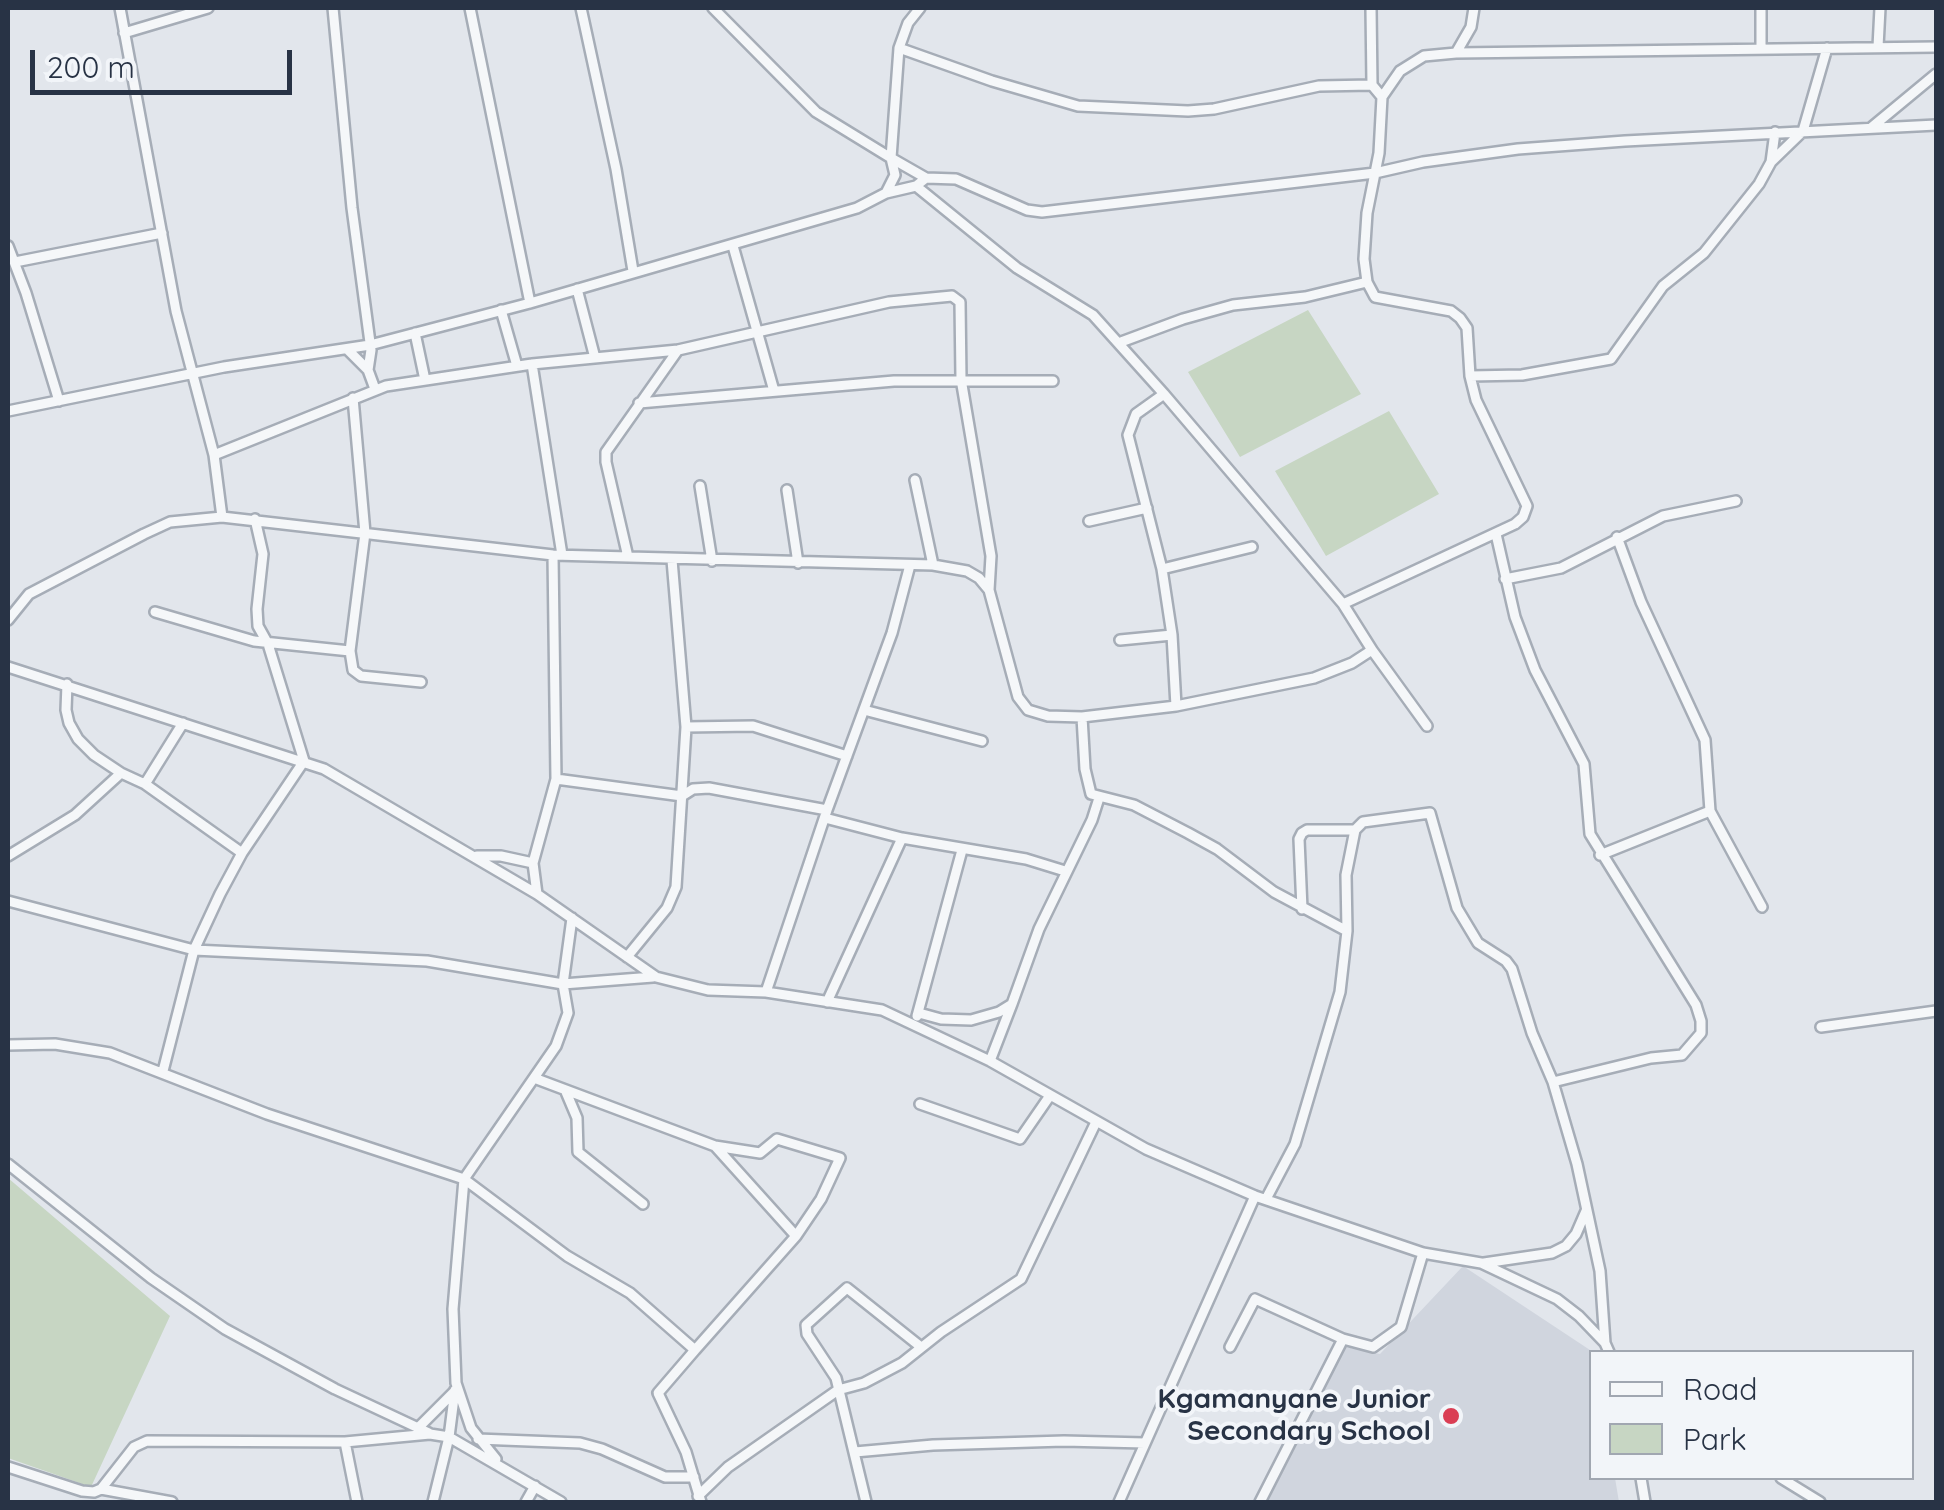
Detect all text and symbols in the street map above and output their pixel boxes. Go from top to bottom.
scale bar [35,30,298,92]
text: 200 m [47,48,135,86]
legend [1589,1350,1914,1480]
text: Road [1683,1370,1757,1408]
place label: Kgamanyane Junior Secondary School [1158,1383,1431,1449]
marker: Kgamanyane Junior Secondary School [1440,1405,1462,1427]
text: Park [1683,1420,1747,1458]

